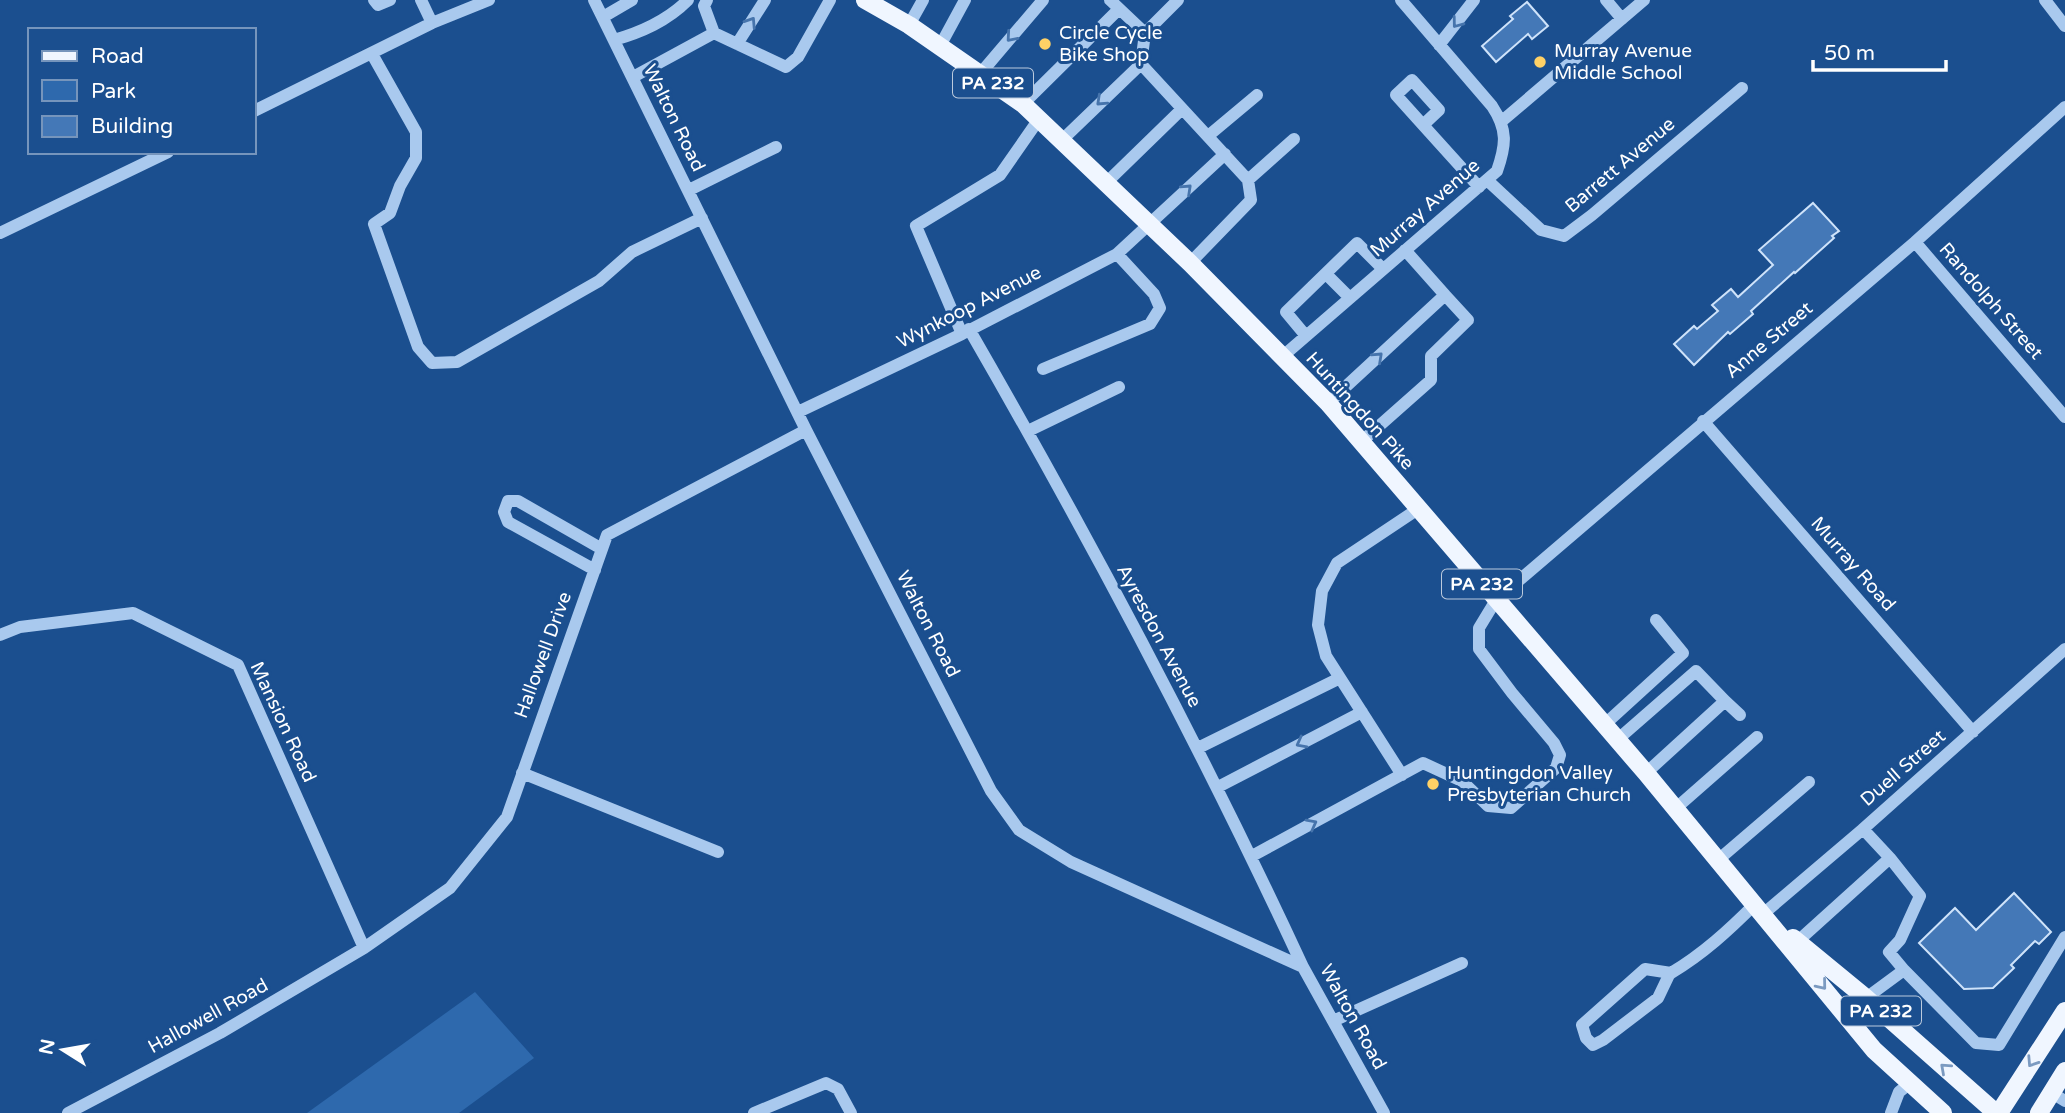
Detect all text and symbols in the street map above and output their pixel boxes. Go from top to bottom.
one-way arrow [1453,15,1466,27]
one-way arrow [743,17,755,30]
place label: Circle Cycle Bike Shop [1059,22,1162,66]
legend [28,28,256,154]
one-way arrow [1007,28,1019,41]
scale bar [1813,28,1946,72]
marker: Circle Cycle Bike Shop [1037,36,1053,52]
place label: Murray Avenue Middle School [1554,40,1692,84]
text: 50 m [1824,41,1875,66]
text: Road [91,44,144,69]
marker: Murray Avenue Middle School [1532,54,1548,70]
street label: Walton Road [639,61,709,175]
road number: PA 232 [953,68,1033,98]
text: Park [91,79,136,104]
one-way arrow [1096,93,1109,106]
street label: Barrett Avenue [1561,113,1679,217]
text: Building [91,114,173,139]
street label: Murray Avenue [1366,154,1484,262]
one-way arrow [1179,184,1192,197]
street label: Randolph Street [1935,238,2047,364]
street label: Wynkoop Avenue [893,261,1045,353]
street label: Anne Street [1721,297,1817,383]
street label: Huntingdon Pike [1301,348,1419,474]
one-way arrow [1370,353,1383,365]
street label: Murray Road [1806,512,1900,616]
street label: Ayresdon Avenue [1112,561,1206,711]
street label: Walton Road [892,567,964,681]
road number: PA 232 [1442,570,1522,598]
street label: Hallowell Drive [510,589,576,721]
street label: Mansion Road [246,658,320,786]
street label: Duell Street [1856,725,1950,811]
one-way arrow [1296,735,1308,748]
place label: Huntingdon Valley Presbyterian Church [1447,762,1631,806]
marker: Huntingdon Valley Presbyterian Church [1425,776,1441,792]
one-way arrow [1305,819,1317,832]
street label: Walton Road [1315,961,1391,1073]
street label: Hallowell Road [144,974,272,1058]
one-way arrow [1814,977,1826,990]
road number: PA 232 [1841,996,1921,1026]
north arrow [28,1015,98,1085]
text: N [35,1037,60,1057]
one-way arrow [2027,1054,2040,1067]
one-way arrow [1940,1064,1953,1076]

